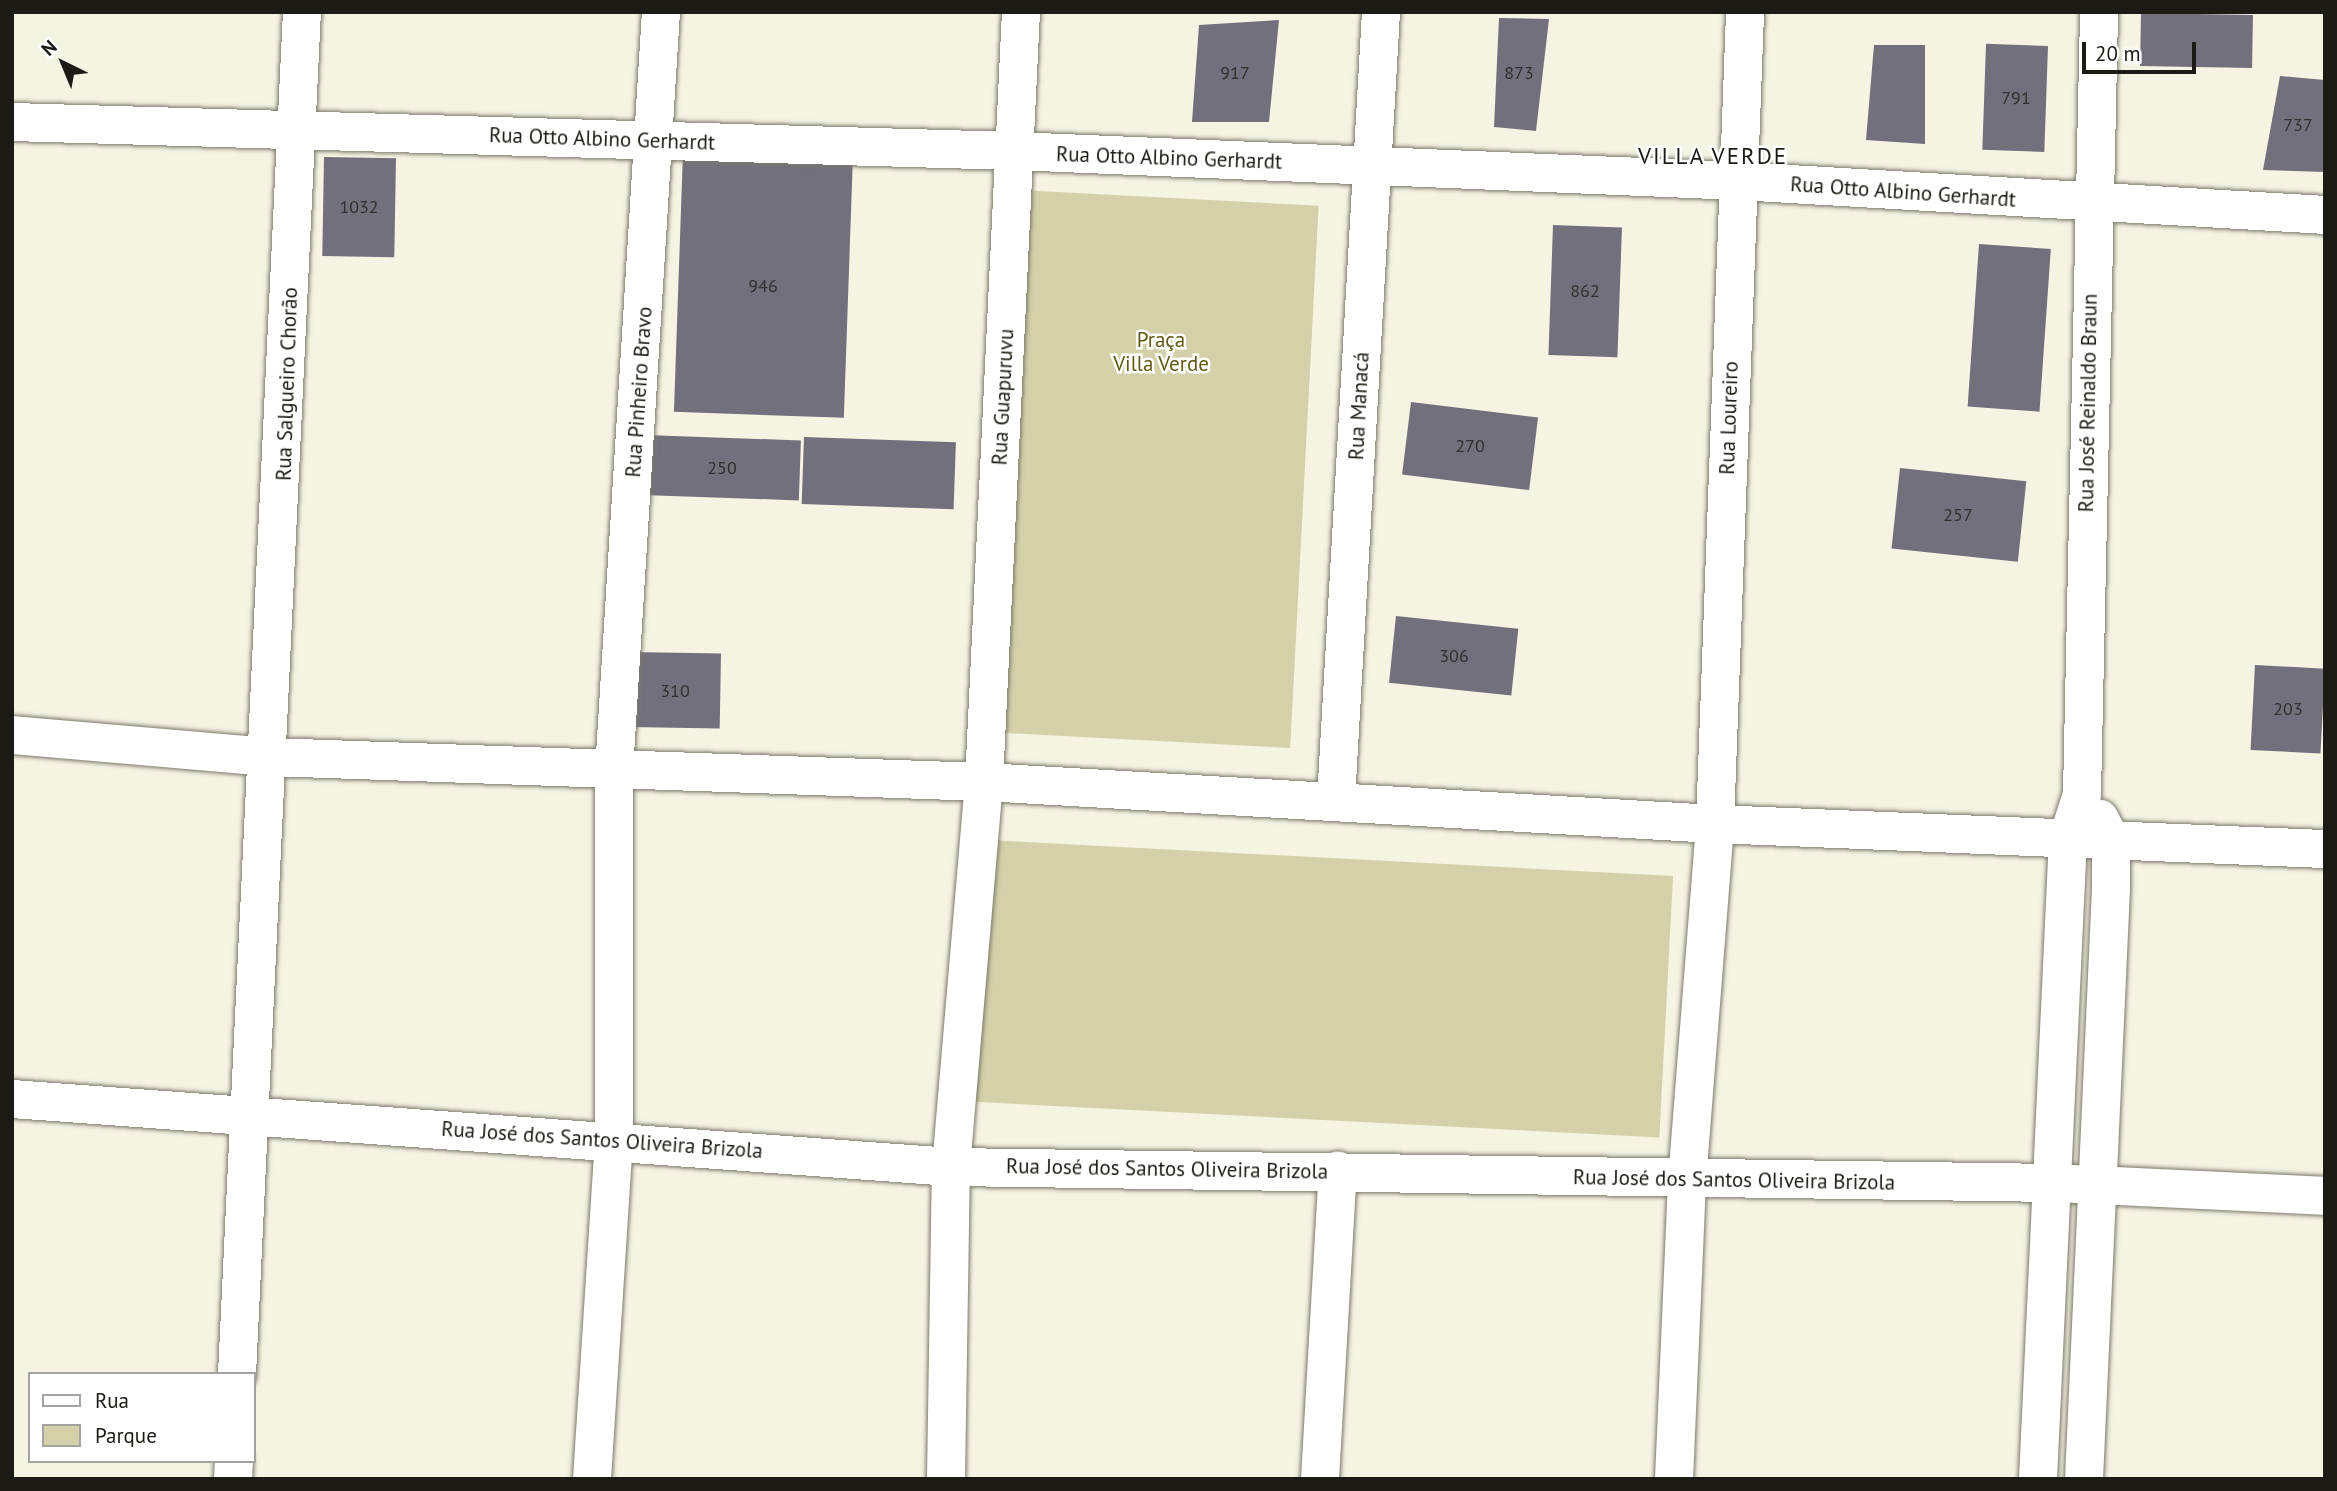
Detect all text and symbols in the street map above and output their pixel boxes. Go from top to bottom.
north arrow [28,28,98,98]
scale bar [2085,28,2199,72]
text: N [36,35,61,61]
text: 20 m [2095,40,2141,67]
house number: 917 [1220,62,1250,84]
house number: 873 [1504,62,1534,84]
house number: 791 [2001,87,2031,109]
house number: 737 [2283,114,2313,136]
street label: Rua Otto Albino Gerhardt [488,122,716,156]
street label: Rua Otto Albino Gerhardt [1055,141,1283,175]
district label: VILLA VERDE [1639,142,1787,170]
street label: Rua Otto Albino Gerhardt [1789,172,2017,212]
house number: 1032 [339,196,379,218]
house number: 946 [748,275,778,297]
house number: 862 [1570,280,1600,302]
street label: Rua Salgueiro Chorão [271,287,303,481]
street label: Rua José Reinaldo Braun [2073,293,2103,513]
street label: Rua Pinheiro Bravo [620,306,658,478]
park label: Praça Villa Verde [1113,327,1209,377]
street label: Rua Guapuruvu [987,328,1019,466]
street label: Rua Manacá [1344,351,1374,461]
street label: Rua Loureiro [1714,361,1744,475]
house number: 270 [1455,435,1485,457]
house number: 250 [707,457,737,479]
house number: 257 [1943,504,1973,526]
house number: 306 [1439,645,1469,667]
house number: 310 [660,680,690,702]
house number: 203 [2273,698,2303,720]
street label: Rua José dos Santos Oliveira Brizola [440,1116,764,1164]
street label: Rua José dos Santos Oliveira Brizola [1006,1154,1328,1184]
street label: Rua José dos Santos Oliveira Brizola [1573,1165,1895,1195]
legend [28,1372,256,1463]
text: Rua [95,1387,129,1414]
text: Parque [95,1422,157,1449]

